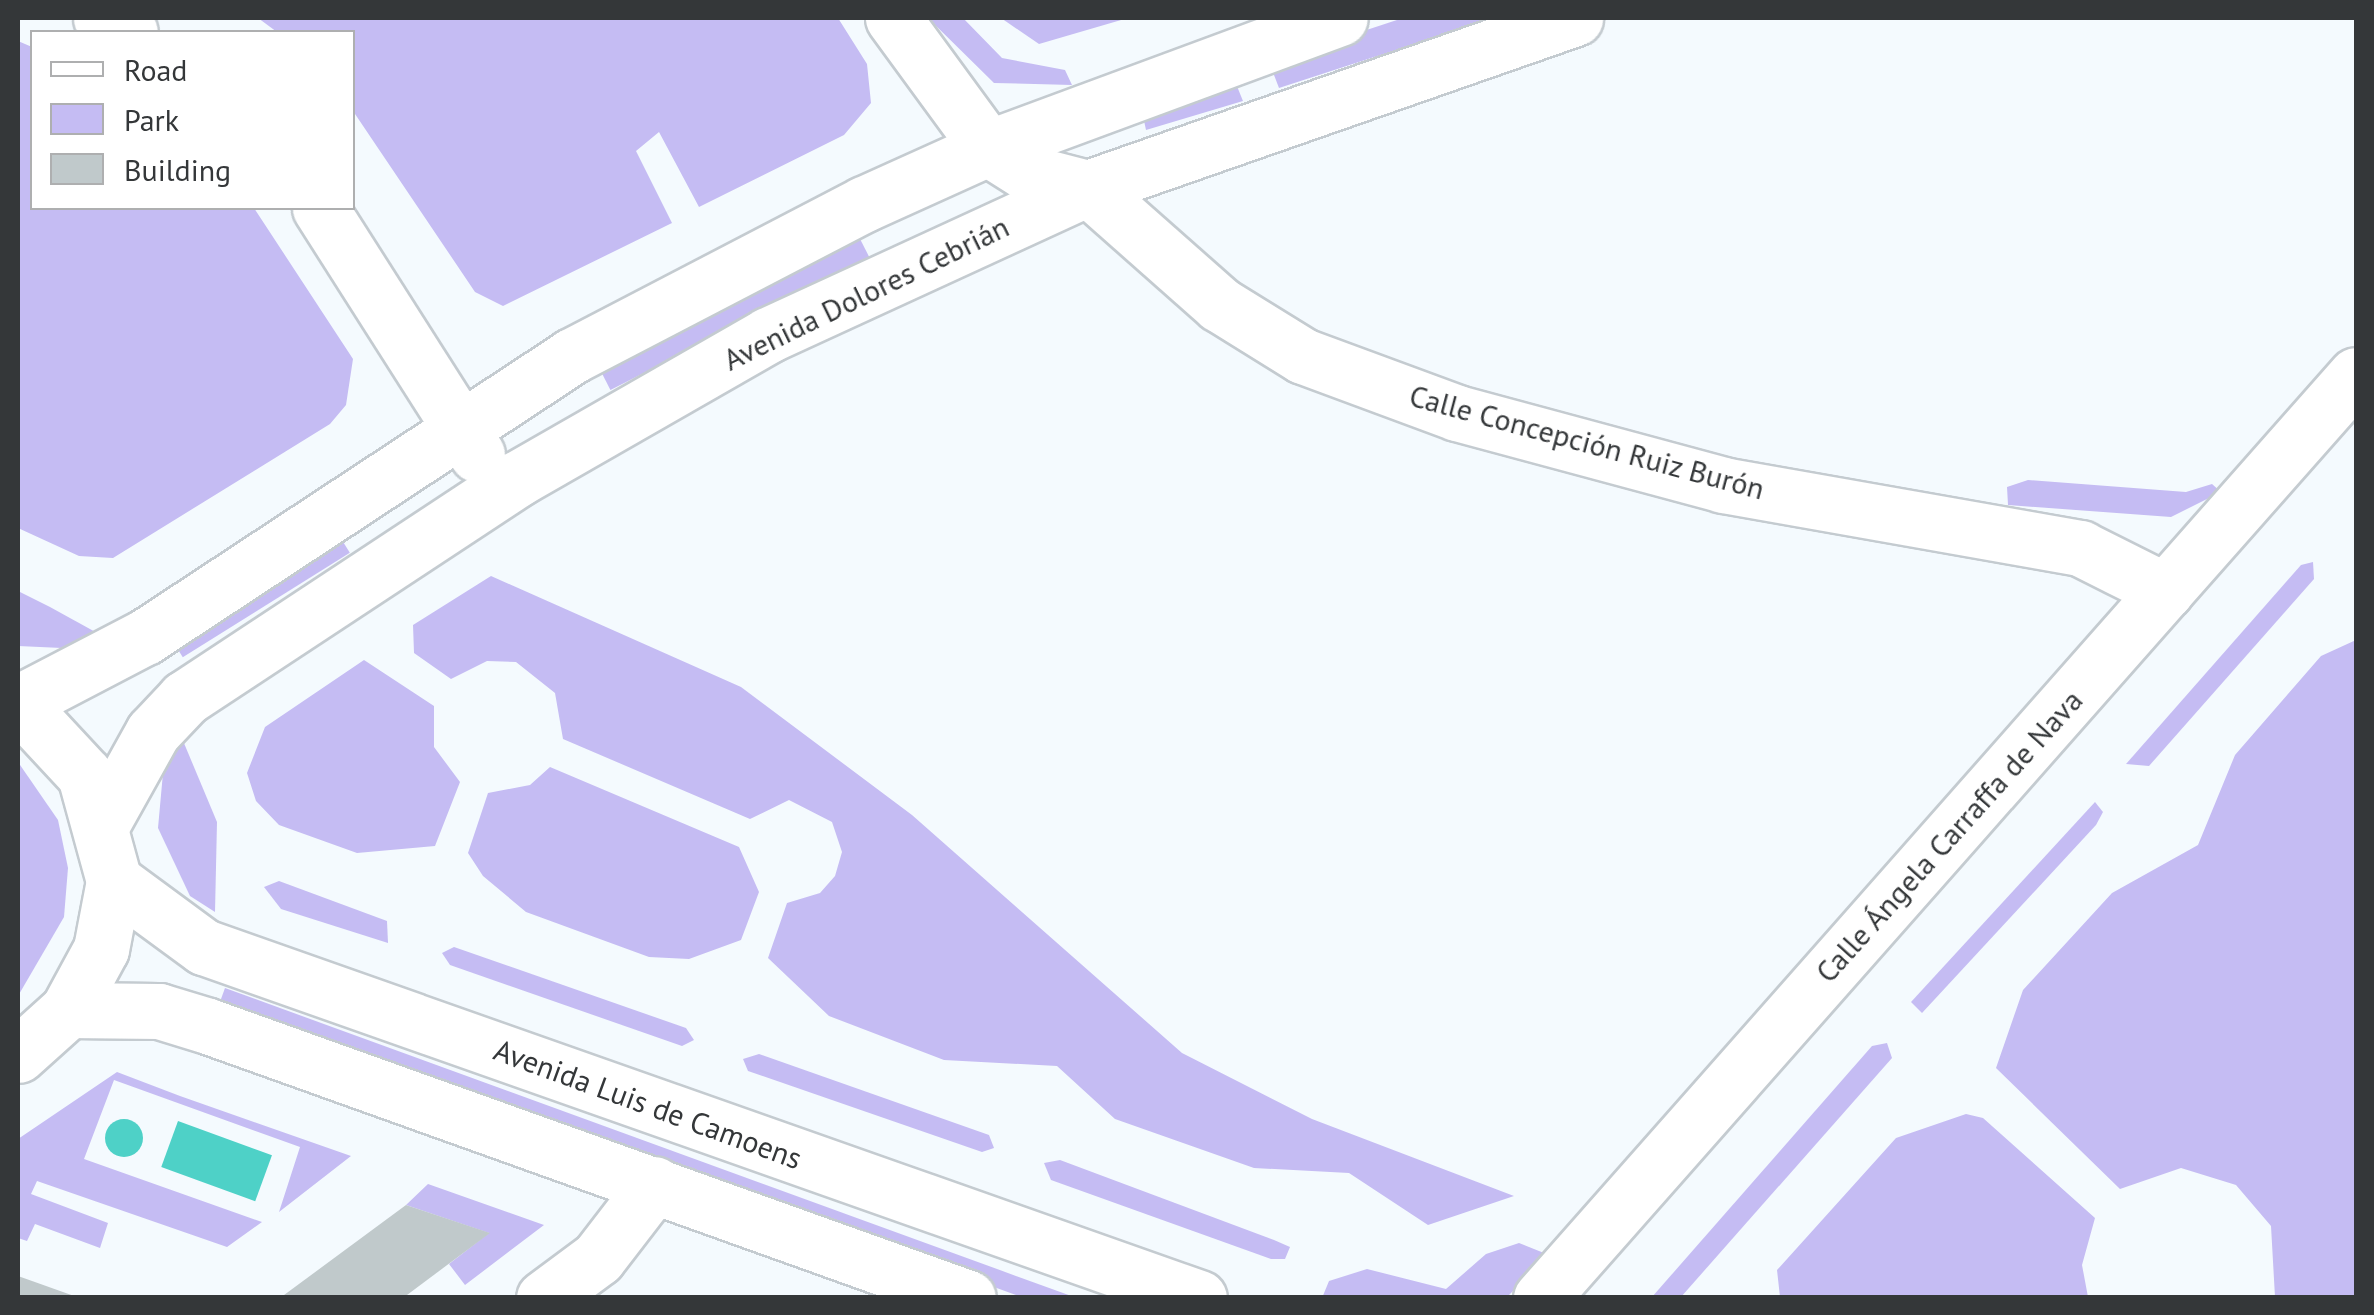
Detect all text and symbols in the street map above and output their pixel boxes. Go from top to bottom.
legend [30,30,355,210]
text: Road [124,50,188,89]
text: Park [124,100,179,139]
text: Building [124,150,231,189]
street label: Avenida Dolores Cebrián [717,208,1015,378]
street label: Calle Concepción Ruiz Burón [1405,377,1769,507]
street label: Calle Ángela Carraffa de Nava [1808,682,2090,990]
street label: Avenida Luis de Camoens [489,1032,807,1176]

